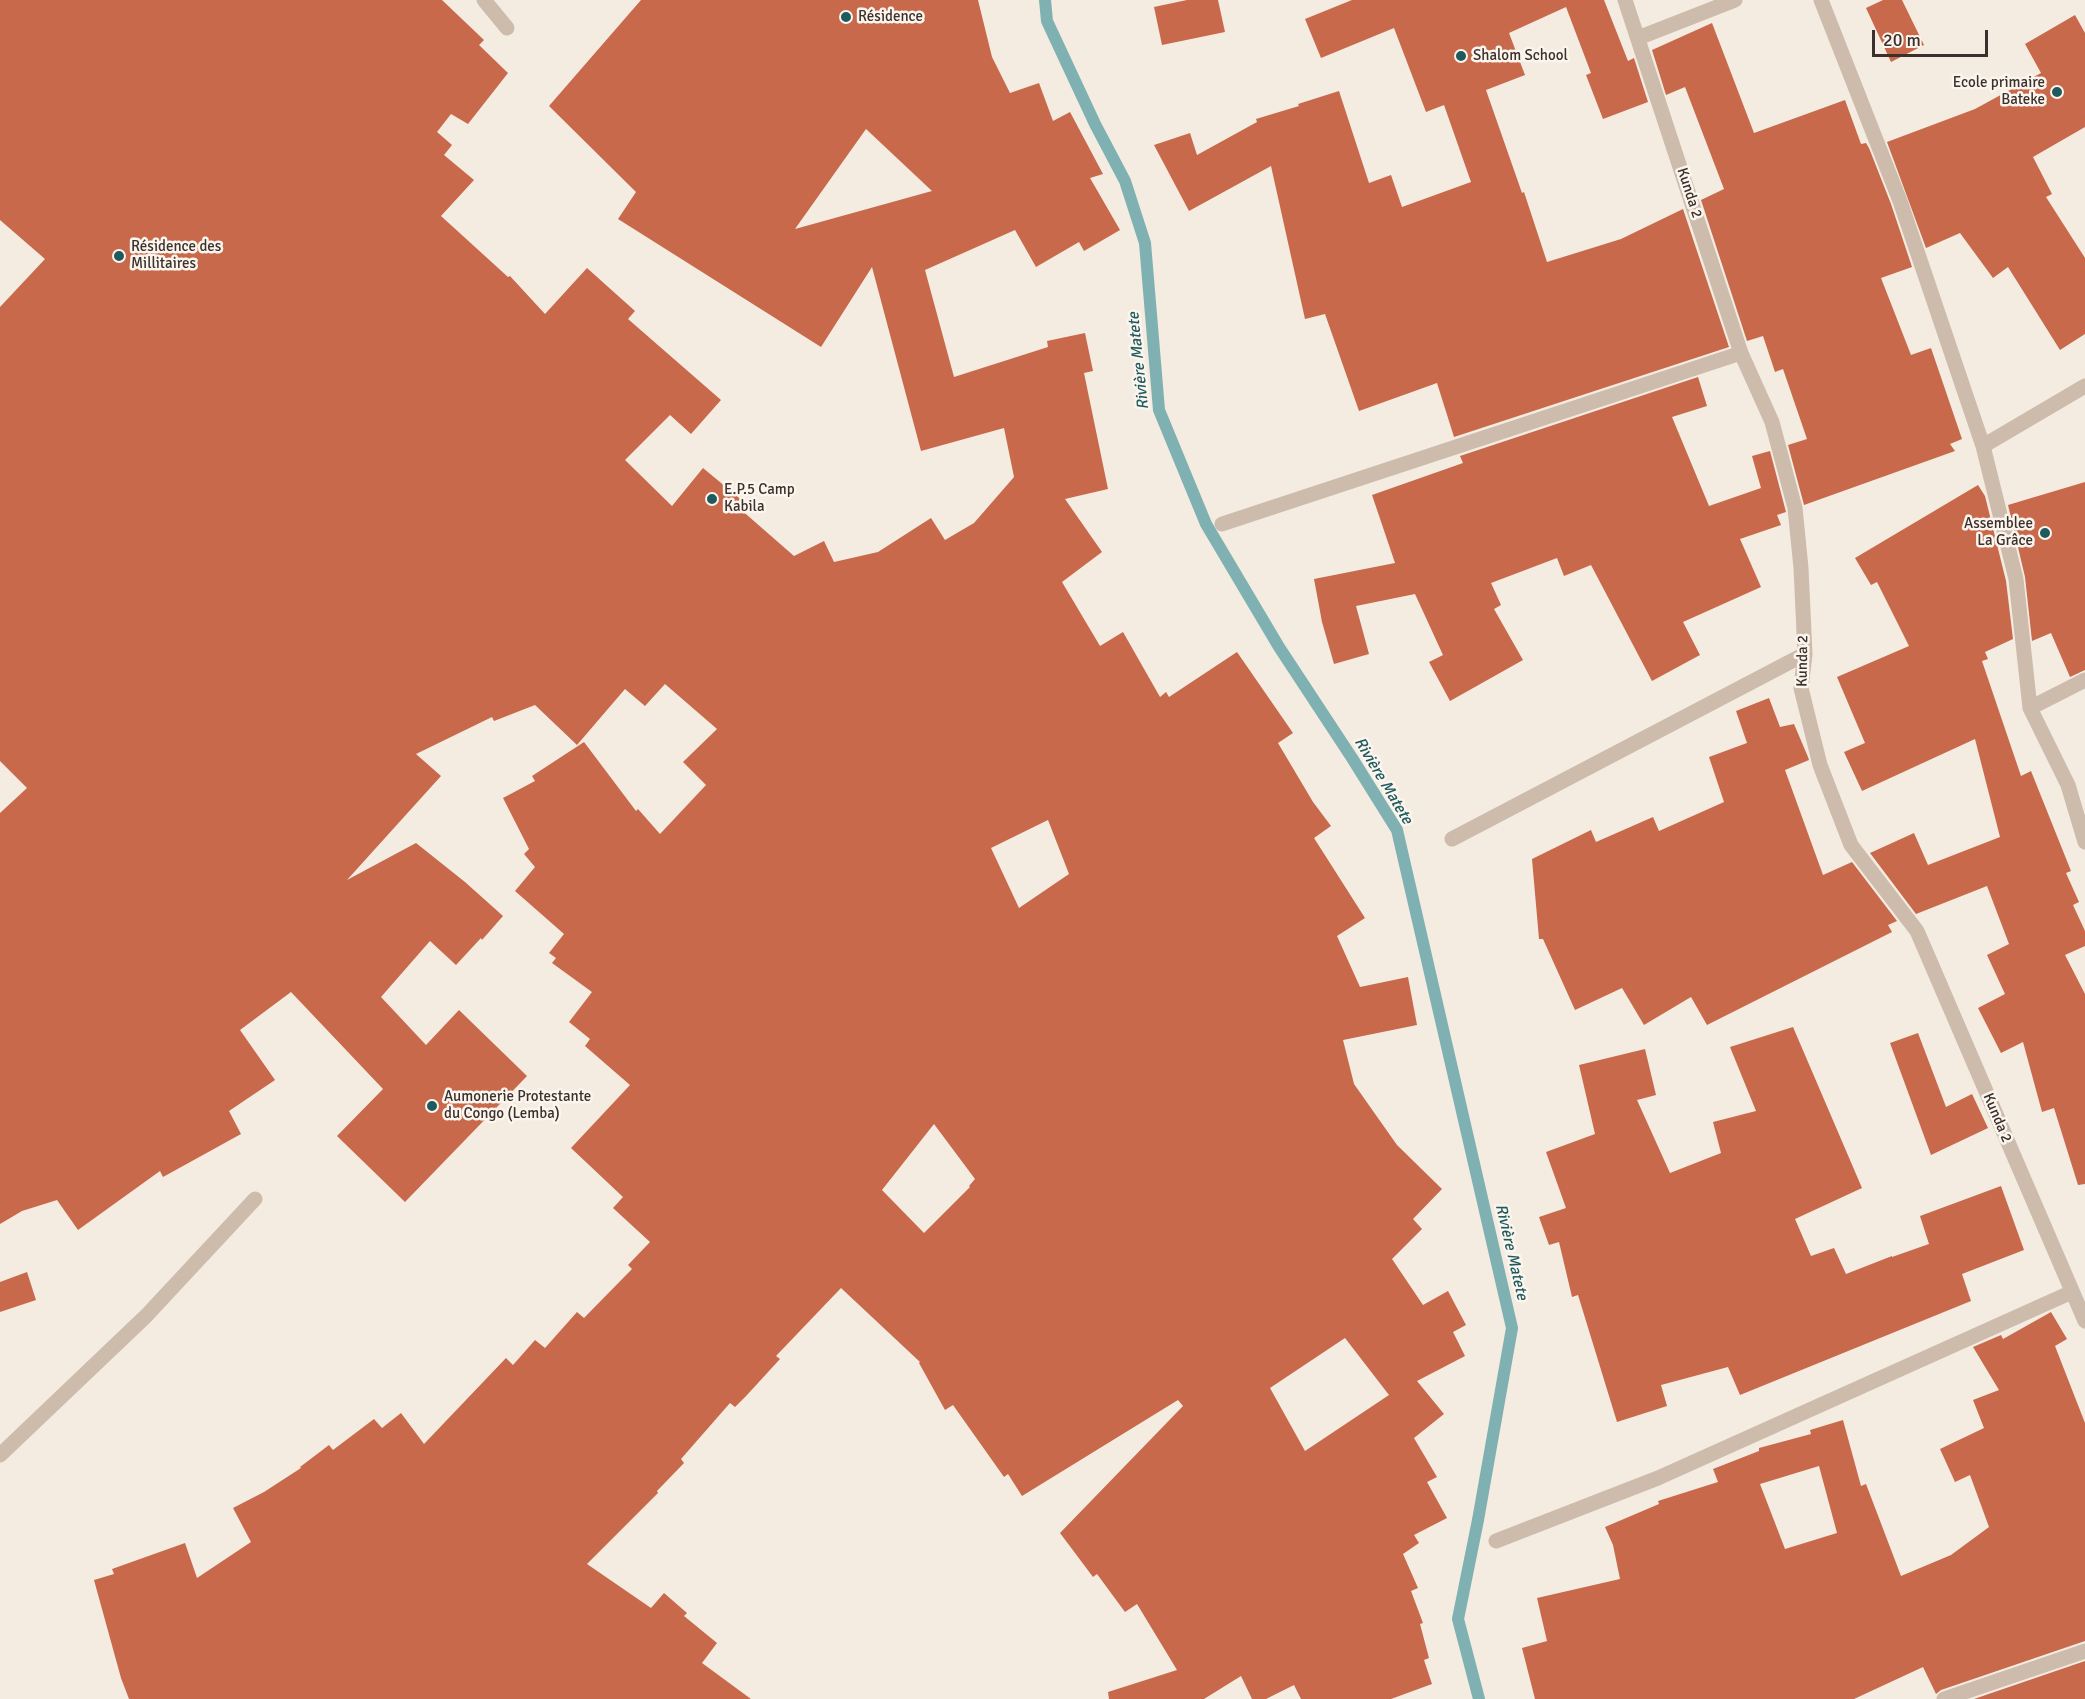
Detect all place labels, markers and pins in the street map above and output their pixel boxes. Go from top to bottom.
place label: Résidence [858,8,923,26]
marker: Résidence [839,10,853,24]
place label: Shalom School [1473,47,1568,65]
marker: Shalom School [1454,49,1468,63]
place label: Ecole primaire Bateke [1953,74,2045,109]
marker: Ecole primaire Bateke [2050,85,2064,99]
place label: Résidence des Millitaires [131,238,221,273]
marker: Résidence des Millitaires [112,249,126,263]
place label: E.P.5 Camp Kabila [724,481,795,516]
marker: E.P.5 Camp Kabila [705,492,719,506]
place label: Assemblee La Grâce [1964,515,2033,550]
marker: Assemblee La Grâce [2038,526,2052,540]
place label: Aumonerie Protestante du Congo (Lemba) [444,1088,591,1123]
marker: Aumonerie Protestante du Congo (Lemba) [425,1099,439,1113]

